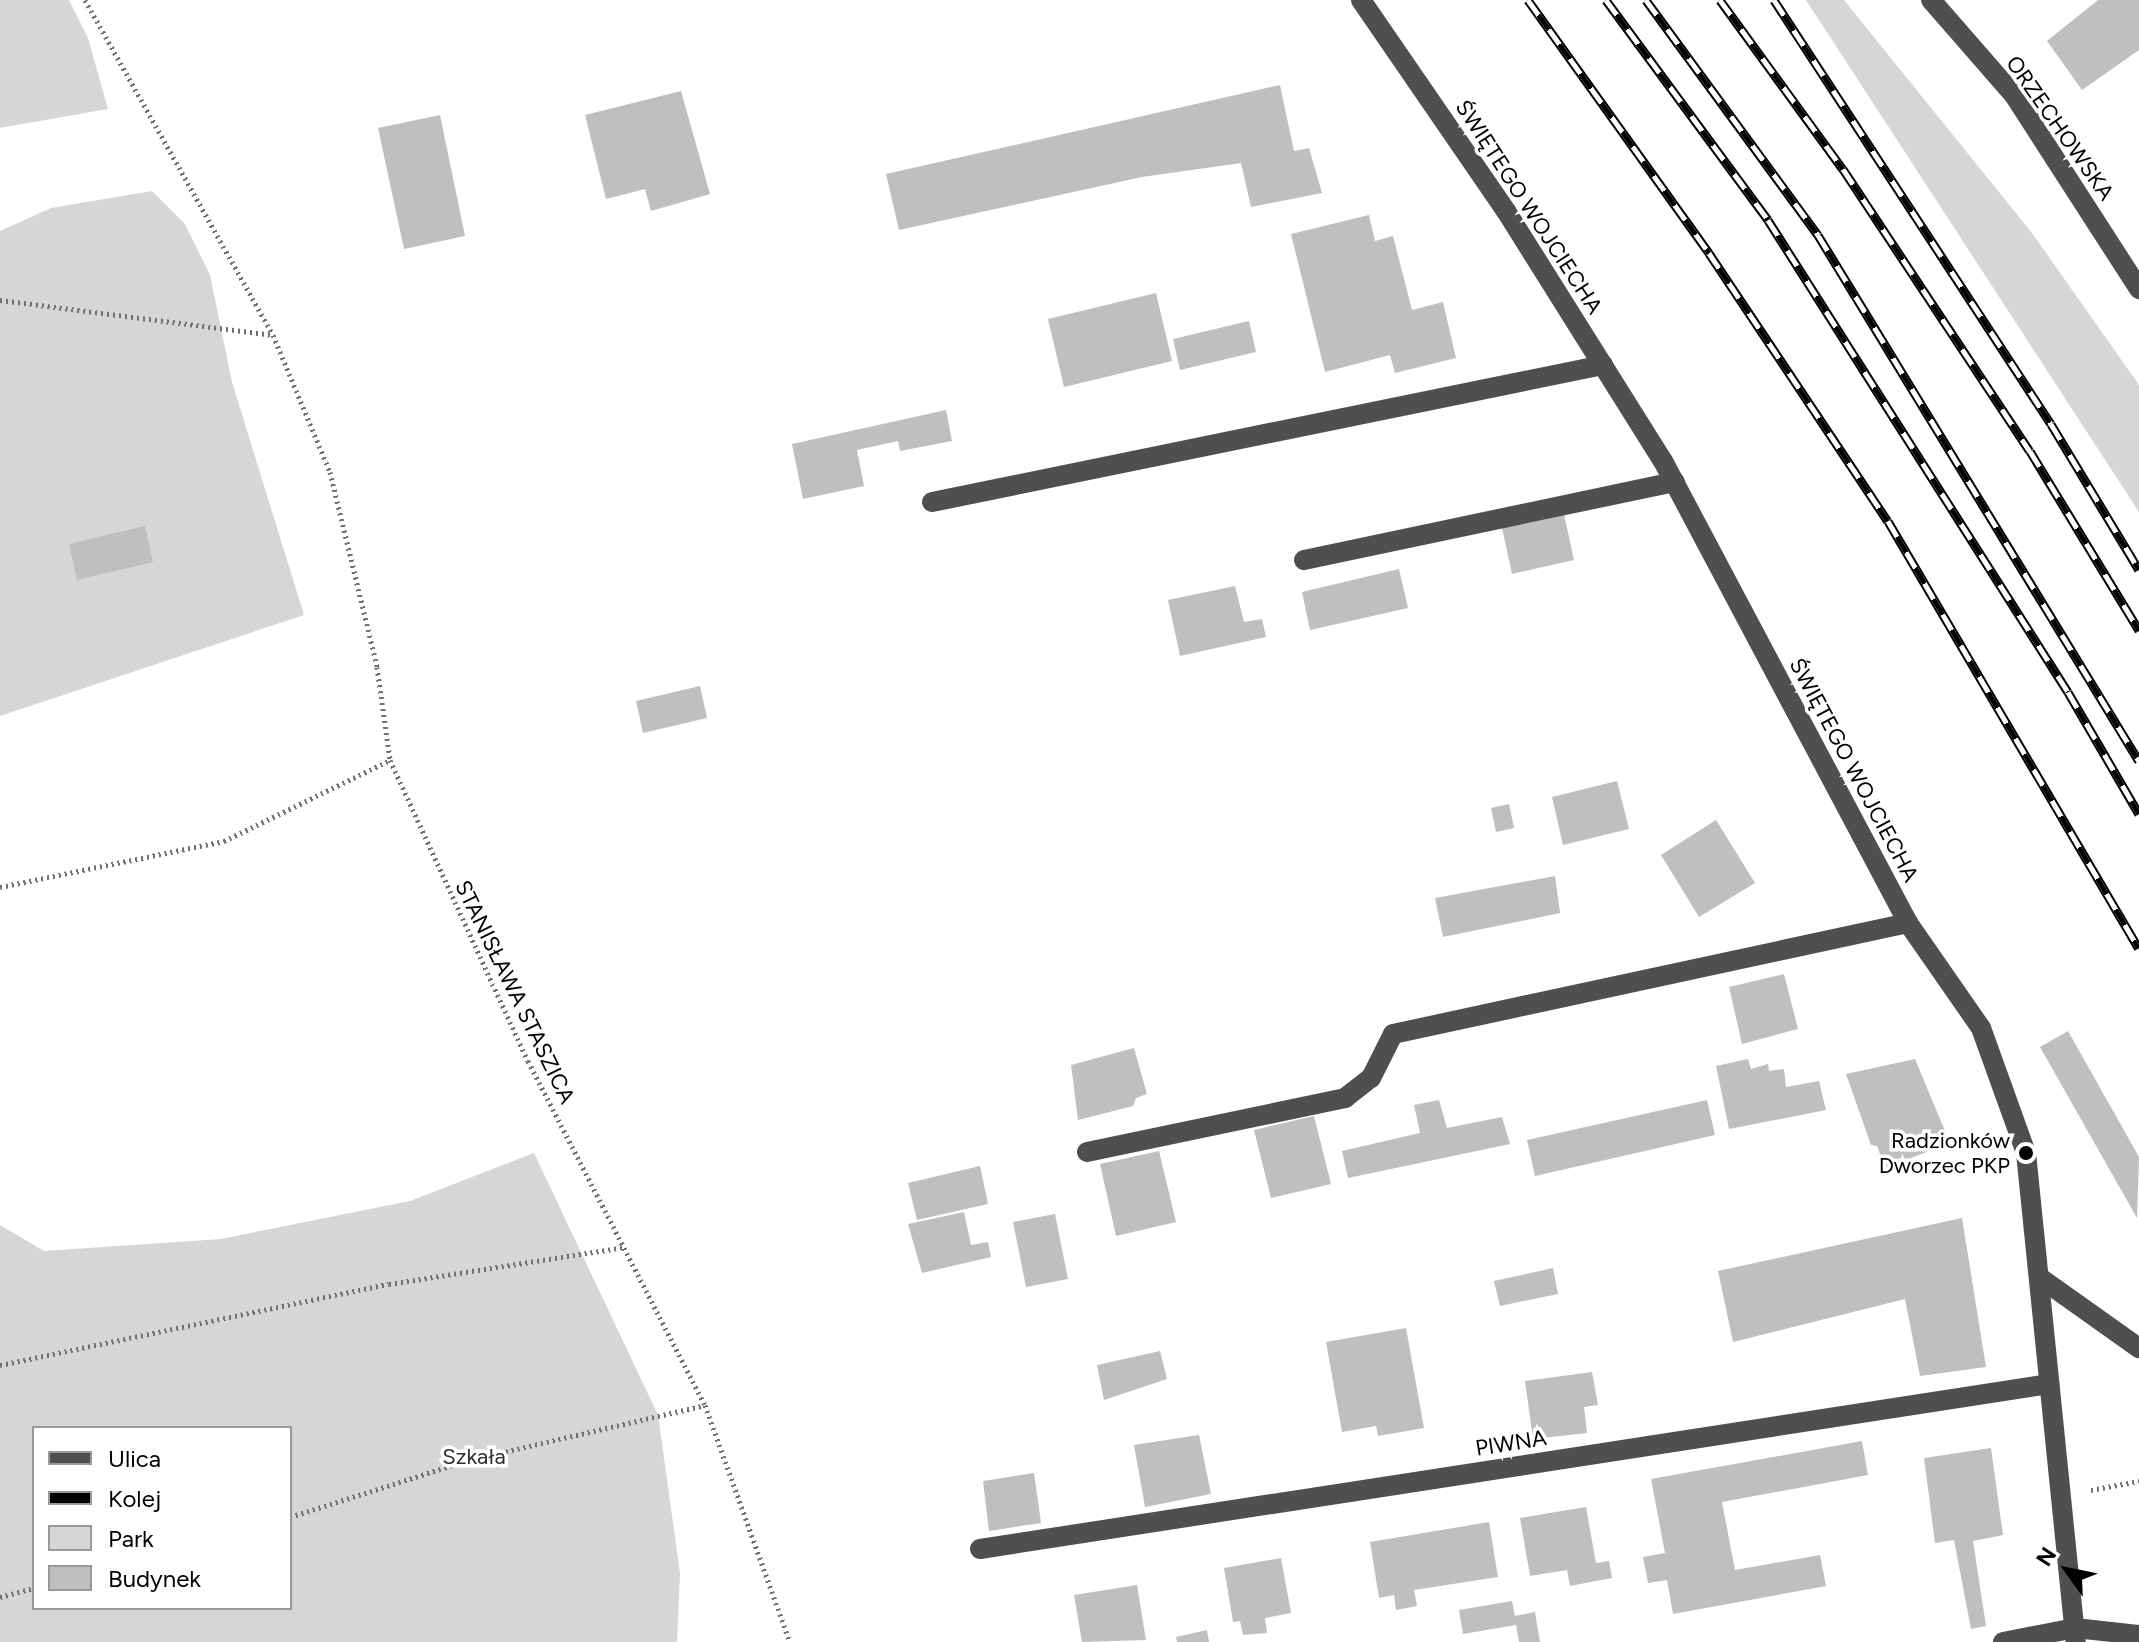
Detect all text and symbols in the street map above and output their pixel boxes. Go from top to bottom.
street label: ORZECHOWSKA [2000,51,2120,205]
street label: ŚWIĘTEGO WOJCIECHA [1450,95,1608,319]
street label: ŚWIĘTEGO WOJCIECHA [1784,654,1924,886]
street label: STANISŁAWA STASZICA [449,876,581,1108]
place label: Radzionków Dworzec PKP [1879,1127,2010,1178]
marker: Radzionków Dworzec PKP [2017,1144,2035,1162]
street label: PIWNA [1474,1424,1548,1462]
legend [32,1426,292,1610]
text: Ulica [108,1444,161,1473]
park label: Szkała [442,1444,506,1470]
text: Kolej [108,1484,161,1513]
text: Park [108,1524,154,1553]
north arrow [2027,1530,2107,1610]
text: N [2030,1542,2062,1571]
text: Budynek [108,1564,201,1593]

